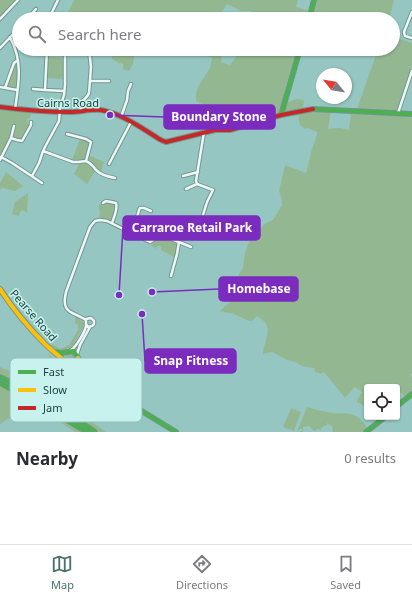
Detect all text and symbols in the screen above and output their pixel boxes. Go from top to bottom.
search box [12,12,400,56]
icon: search [26,23,48,45]
text: Search here [58,24,141,44]
north arrow [316,68,352,104]
street label: Cairns Road [37,95,99,110]
callout: Boundary Stone [164,105,275,129]
text: Boundary Stone [171,108,267,125]
callout: Carraroe Retail Park [123,216,260,240]
text: Carraroe Retail Park [132,219,253,236]
callout: Homebase [219,277,298,301]
text: Homebase [227,280,291,297]
street label: Pearse Road [7,286,61,344]
callout: Snap Fitness [145,349,236,373]
text: Snap Fitness [154,352,228,369]
legend [10,358,142,422]
text: Fast [43,364,64,379]
text: Slow [43,382,67,397]
map controls [364,384,400,420]
button: locate [364,384,400,420]
text: Jam [42,400,62,415]
text: Nearby [16,447,78,470]
text: 0 results [344,449,396,467]
tab: Map [51,553,74,592]
tab: Directions [176,553,228,592]
tab: Saved [330,553,361,592]

